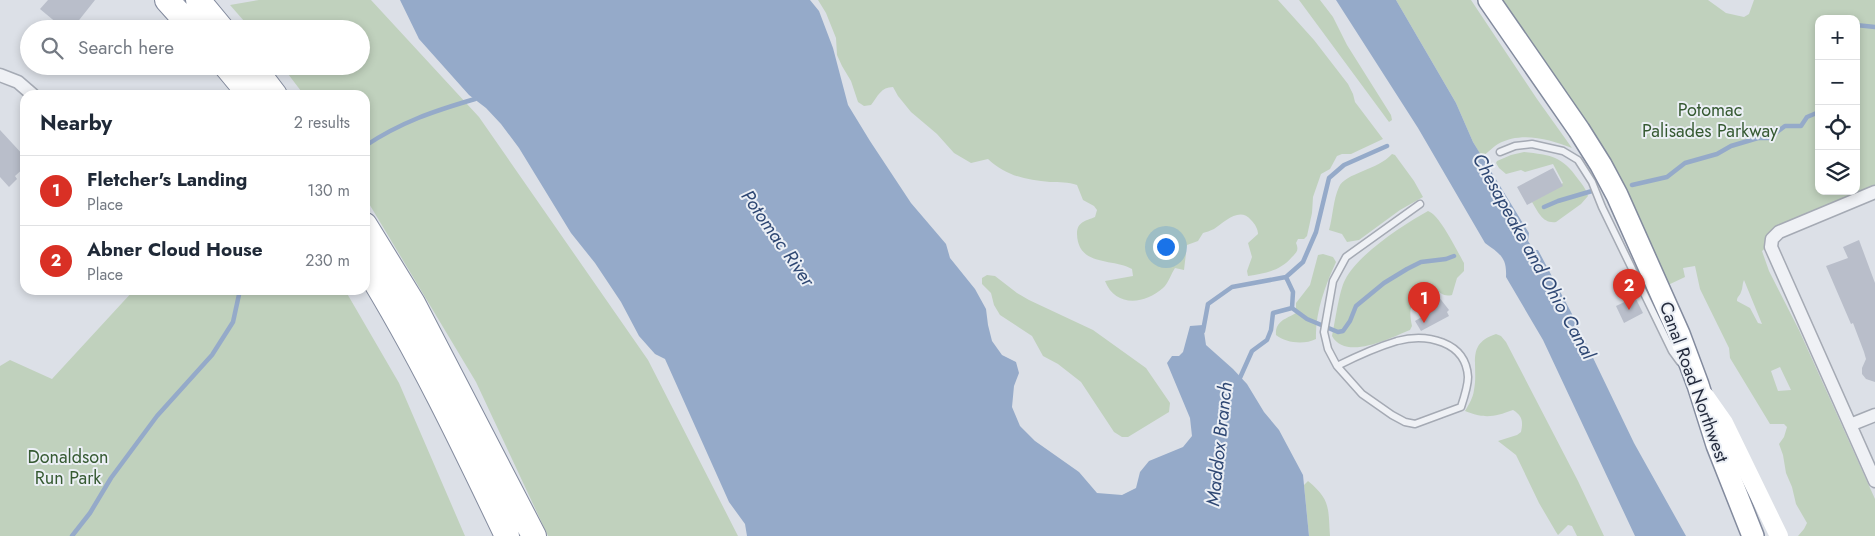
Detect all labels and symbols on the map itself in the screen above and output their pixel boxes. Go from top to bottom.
park label: Potomac Palisades Parkway [1642,97,1778,144]
water label: Chesapeake and Ohio Canal [1466,148,1602,365]
water label: Potomac River [735,184,822,293]
your location [1153,234,1179,260]
pin: 2 [1613,269,1645,310]
pin: 1 [1408,282,1440,323]
street label: Canal Road Northwest [1653,298,1735,467]
water label: Maddox Branch [1199,380,1239,508]
park label: Donaldson Run Park [27,444,109,491]

